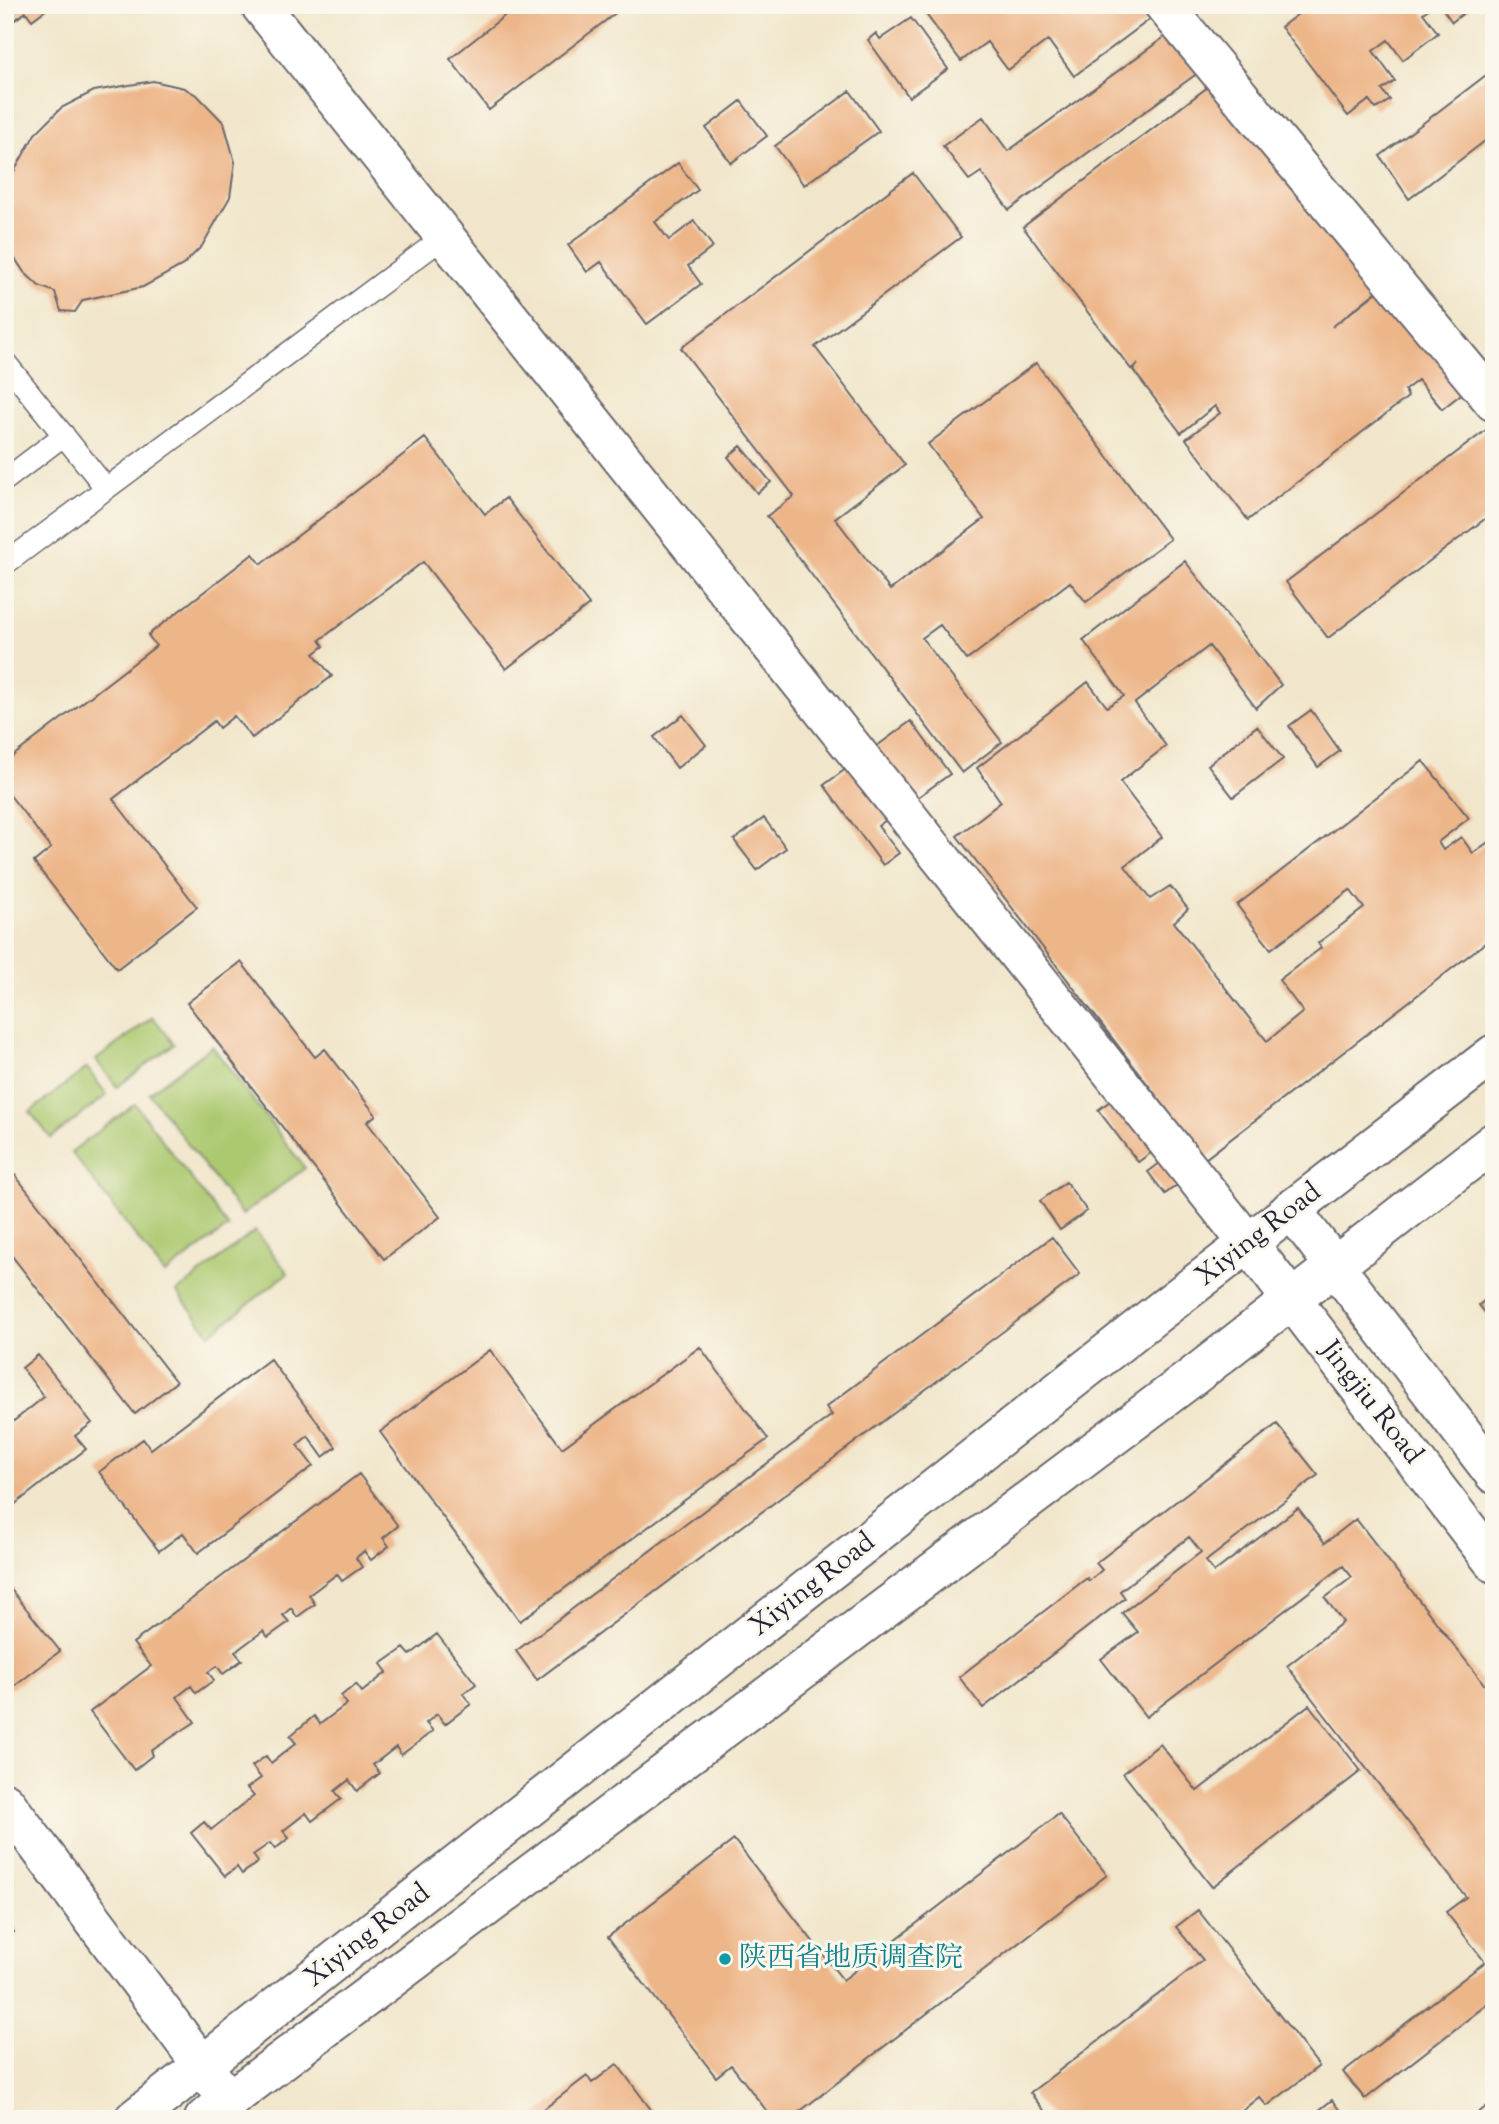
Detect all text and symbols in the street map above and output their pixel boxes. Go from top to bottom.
street label: Xiying Road [1188,1173,1330,1297]
street label: Jingjiu Road [1309,1331,1432,1473]
street label: Xiying Road [742,1523,884,1647]
street label: Xiying Road [297,1874,439,1998]
place label: 陕西省地质调查院 [739,1939,963,1979]
marker: 陕西省地质调查院 [717,1951,733,1967]

